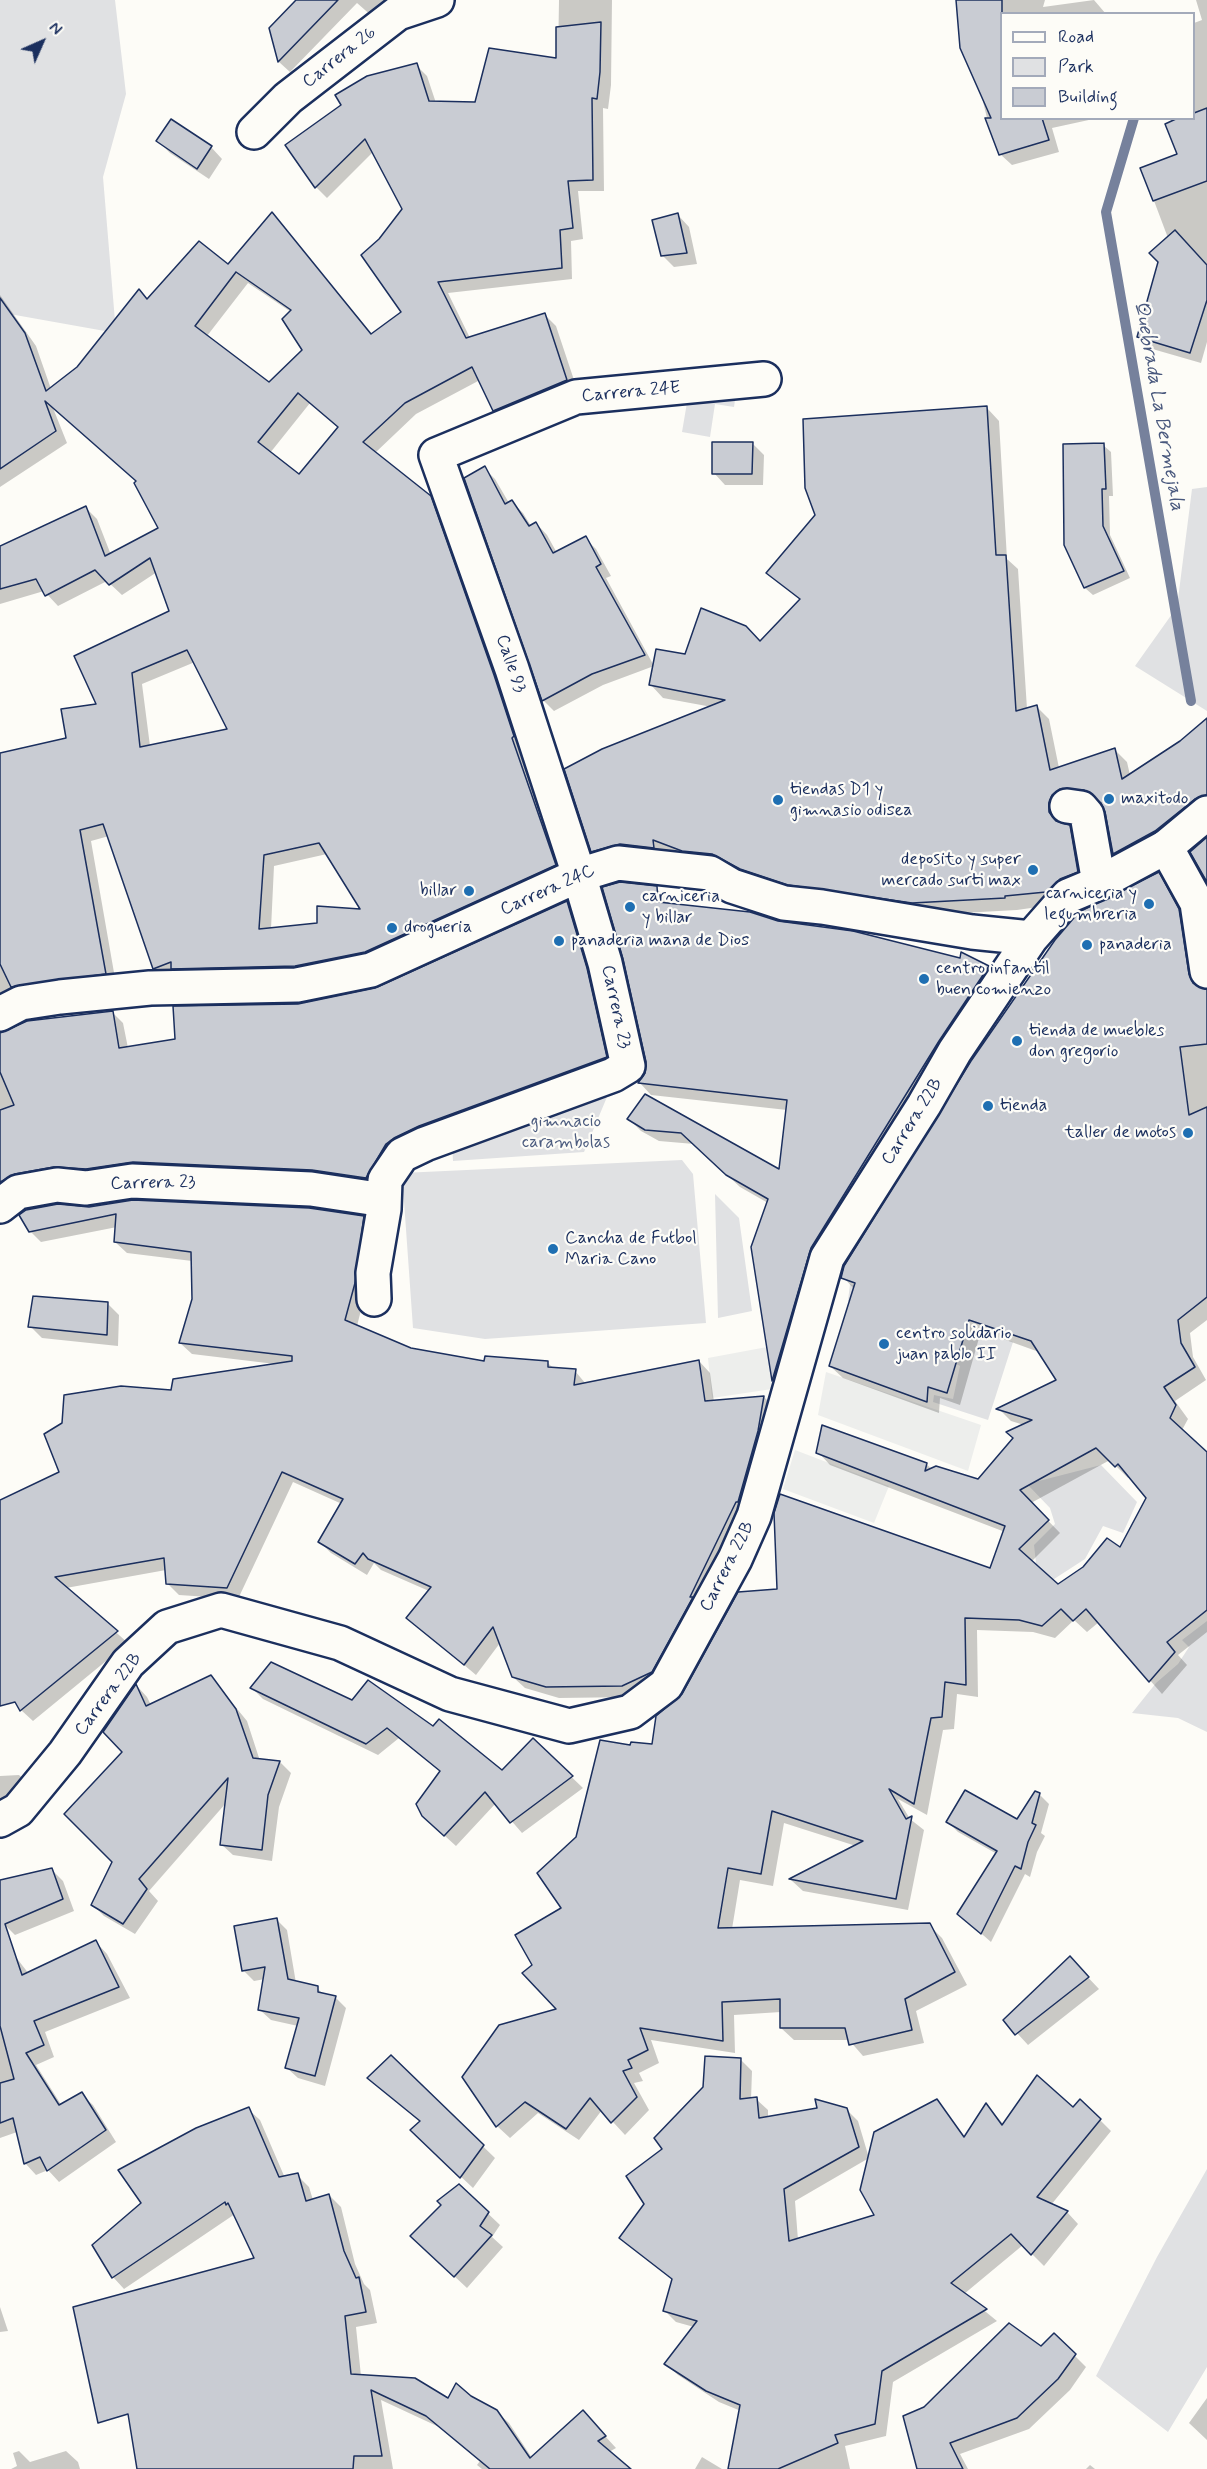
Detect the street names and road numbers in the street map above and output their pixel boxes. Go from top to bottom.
street label: Carrera 26 [299,23,381,93]
street label: Carrera 24E [581,378,681,408]
street label: Calle 93 [490,632,530,696]
street label: Carrera 24C [497,861,599,921]
street label: Carrera 23 [596,963,634,1051]
street label: Carrera 22B [878,1075,948,1169]
street label: Carrera 23 [110,1172,196,1196]
street label: Carrera 22B [696,1518,760,1616]
street label: Carrera 22B [71,1649,147,1741]

